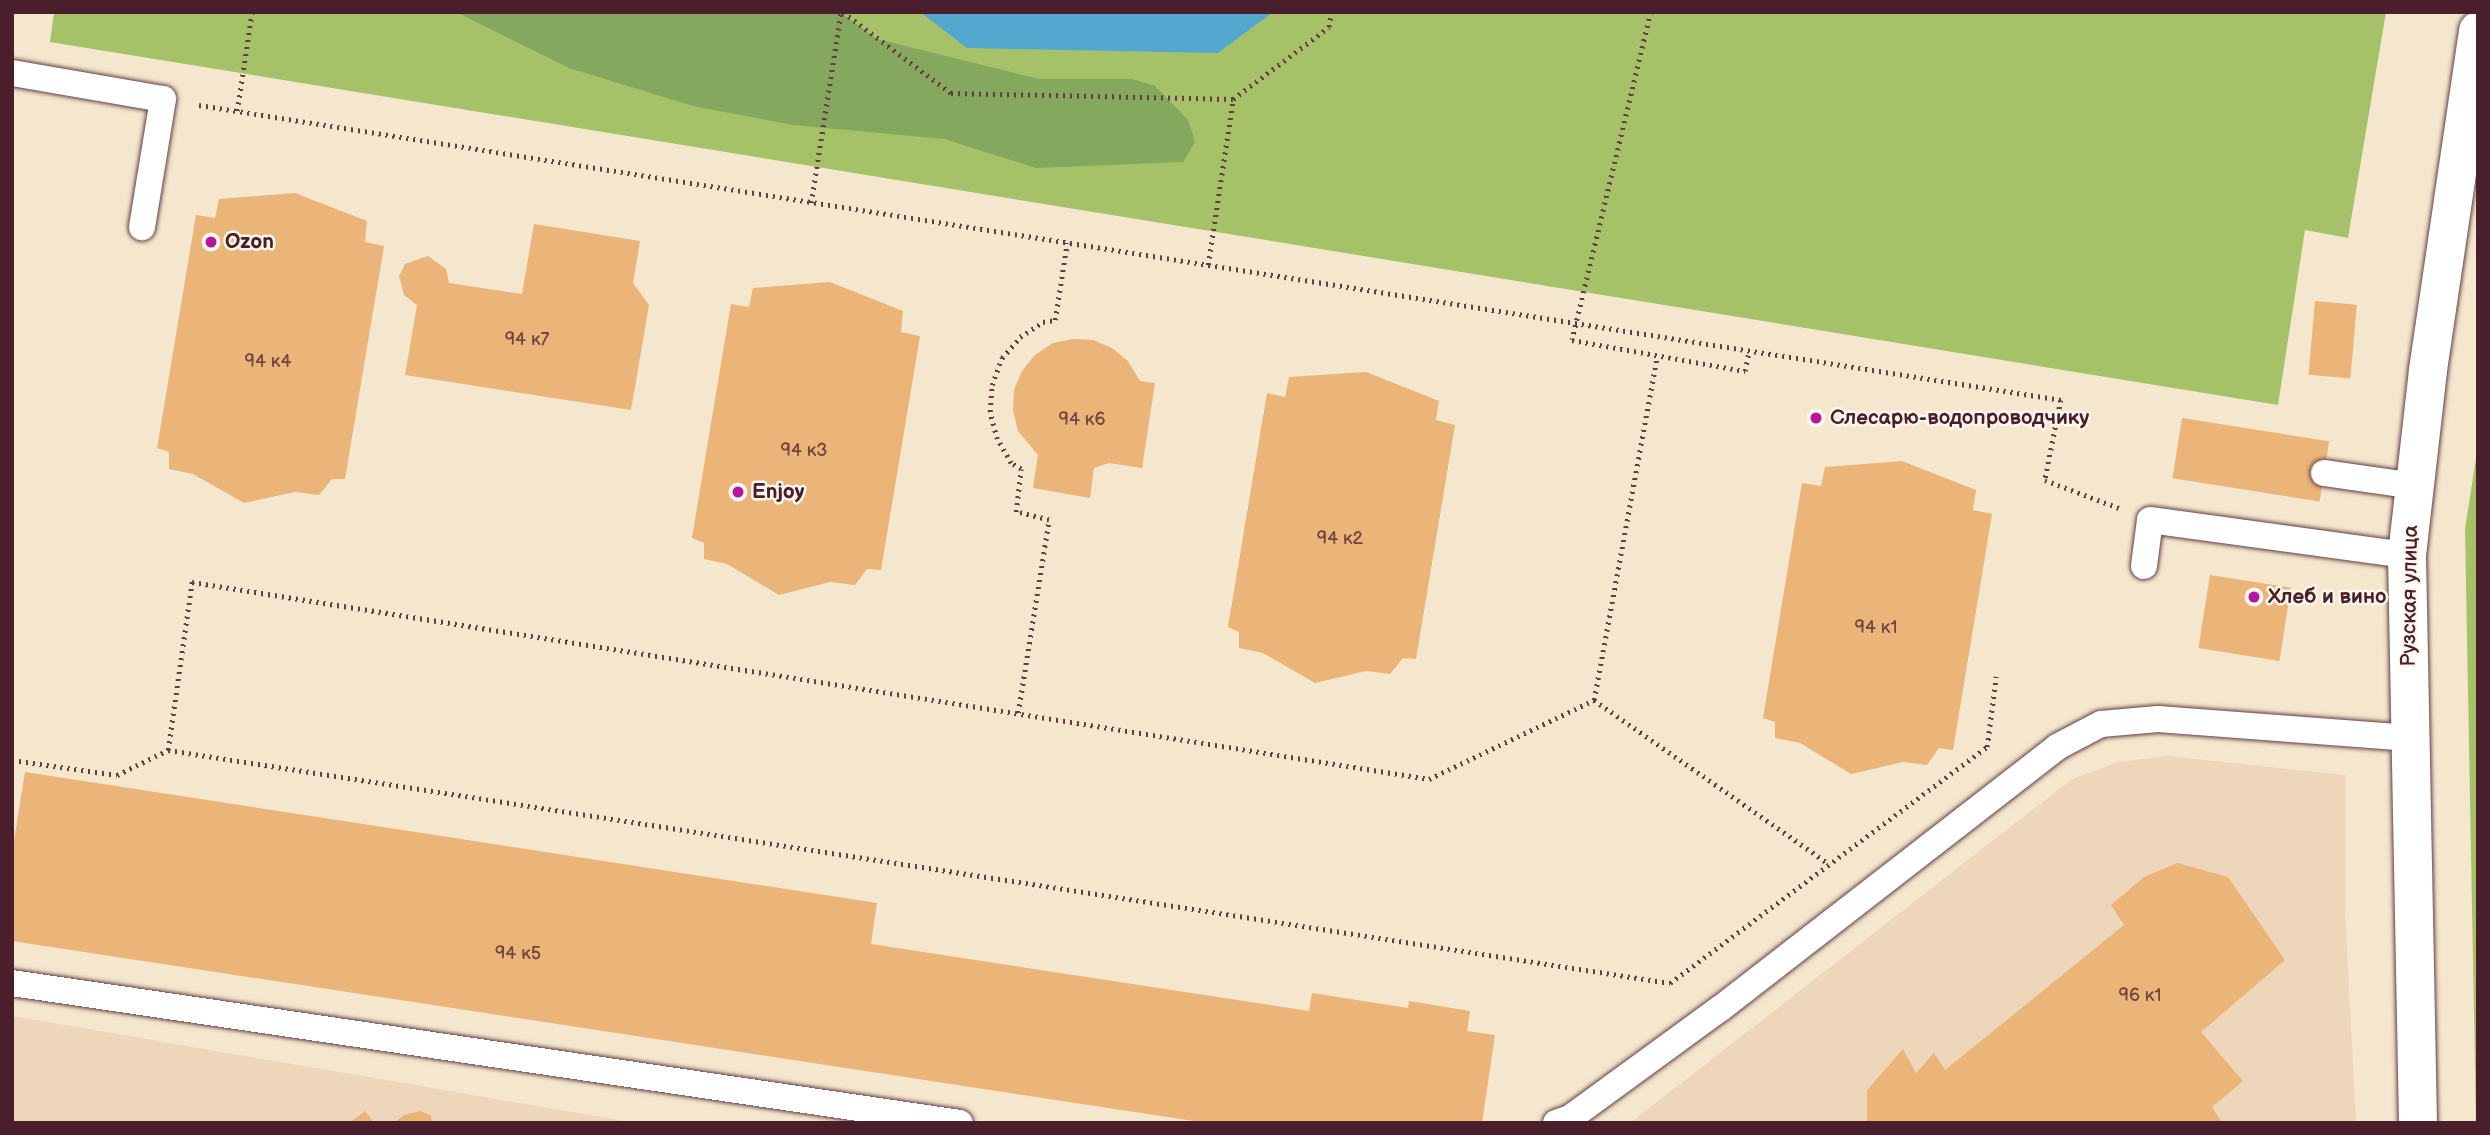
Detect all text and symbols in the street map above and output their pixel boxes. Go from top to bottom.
place label: Ozon [225,229,274,255]
marker: Ozon [203,234,219,250]
house number: 94 к7 [505,329,549,351]
house number: 94 к4 [245,351,291,373]
place label: Слесарю-водопроводчику [1830,405,2089,431]
house number: 94 к6 [1059,409,1105,431]
marker: Слесарю-водопроводчику [1808,410,1824,426]
house number: 94 к3 [781,440,827,462]
place label: Enjoy [752,479,804,505]
marker: Enjoy [730,484,746,500]
street label: Рузская улица [2396,525,2424,667]
house number: 94 к2 [1317,528,1363,550]
place label: Хлеб и вино [2268,584,2386,610]
marker: Хлеб и вино [2246,589,2262,605]
house number: 94 к1 [1855,617,1897,639]
house number: 94 к5 [495,943,541,965]
house number: 96 к1 [2119,985,2161,1007]

